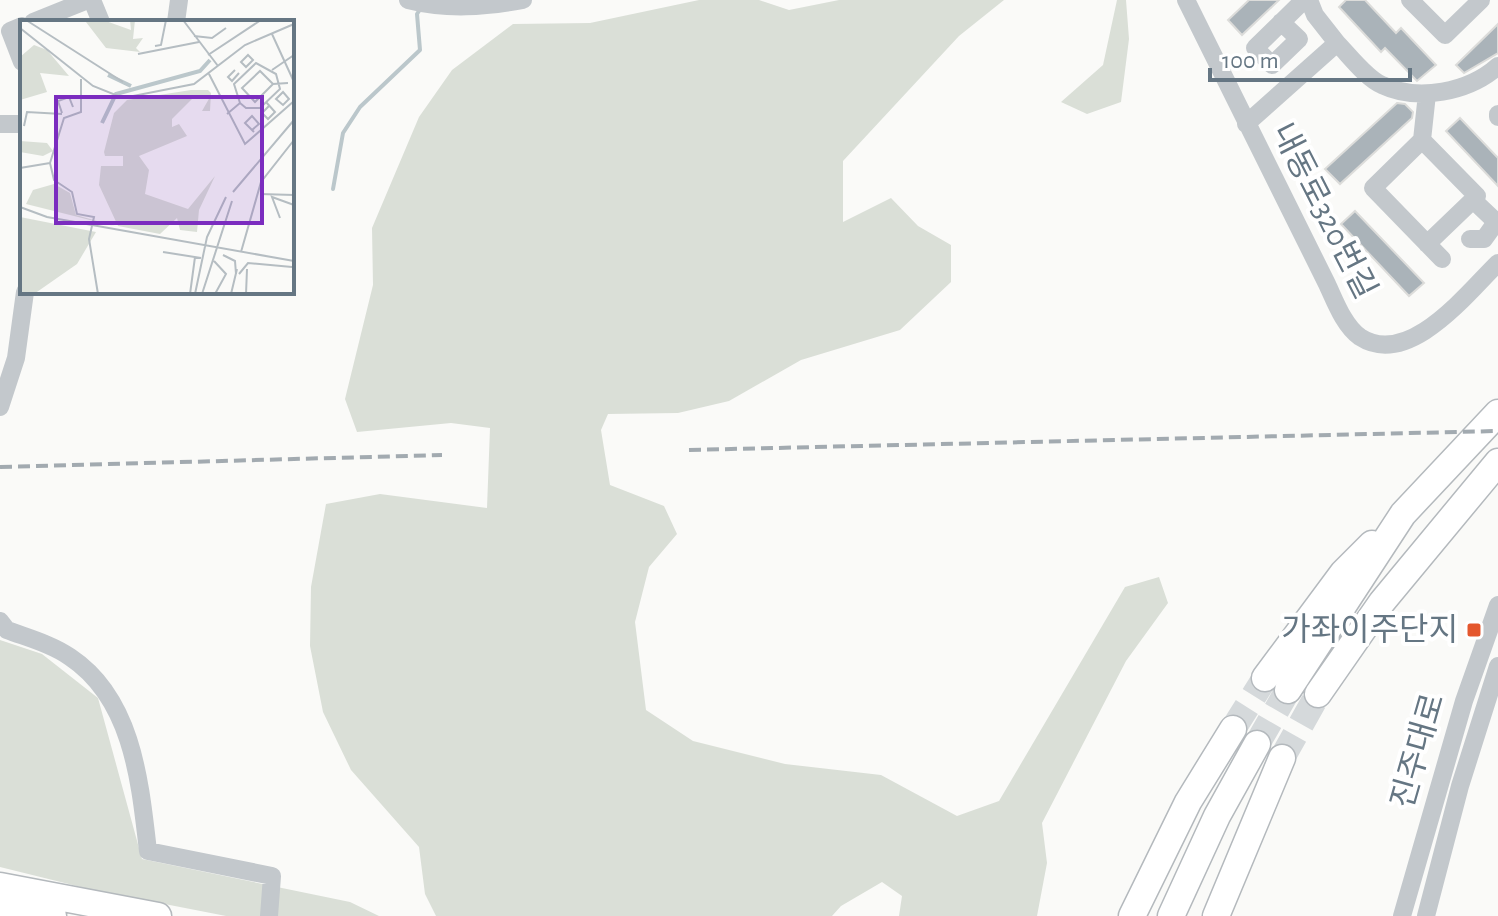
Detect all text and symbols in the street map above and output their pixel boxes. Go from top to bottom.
inset map [20,20,294,294]
scale bar [1210,32,1410,82]
text: 100 m [1222,49,1279,73]
street label: 내동로320번길 [1266,118,1383,304]
place label: 가좌이주단지 [1281,613,1458,646]
marker: 가좌이주단지 [1465,621,1483,639]
street label: 진주대로 [1385,690,1450,812]

